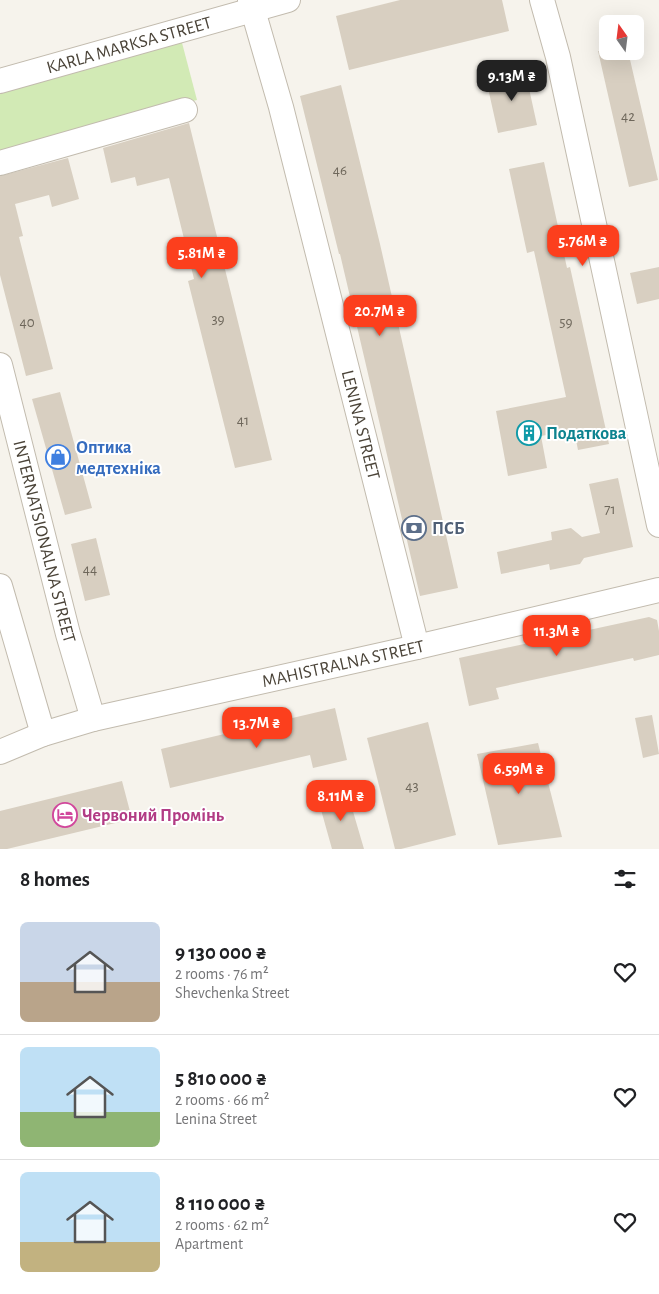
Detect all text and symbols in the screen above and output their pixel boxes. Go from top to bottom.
street label: KARLA MARKSA STREET [45,14,214,77]
north arrow [599,15,644,60]
map controls [599,15,644,60]
pin: 9.13M ₴ [466,59,558,102]
text: 9.13M ₴ [488,68,536,84]
house number: 42 [621,109,635,124]
house number: 46 [333,163,347,178]
pin: 5.76M ₴ [537,224,629,267]
text: 5.76M ₴ [558,233,608,249]
pin: 5.81M ₴ [156,236,248,279]
text: 5.81M ₴ [178,245,226,261]
pin: 20.7M ₴ [334,294,426,337]
text: 20.7M ₴ [355,303,405,319]
house number: 39 [211,312,225,327]
house number: 40 [19,315,35,330]
house number: 59 [559,315,573,330]
street label: LENINA STREET [338,368,383,482]
house number: 41 [237,413,249,428]
building icon: Податкова [516,420,542,446]
place label: Податкова [546,425,627,443]
street label: INTERNATSIONALNA STREET [9,439,78,645]
place label: Оптика медтехніка [76,439,161,478]
shop icon: Оптика медтехніка [45,444,71,470]
house number: 71 [604,502,616,517]
bank icon: ПСБ [401,515,427,541]
place label: ПСБ [432,520,465,538]
house number: 44 [83,562,97,577]
pin: 11.3M ₴ [511,614,603,657]
text: 11.3M ₴ [534,623,580,639]
street label: MAHISTRALNA STREET [260,638,426,691]
pin: 13.7M ₴ [211,706,303,749]
text: 13.7M ₴ [233,715,281,731]
pin: 6.59M ₴ [473,752,565,795]
text: 6.59M ₴ [494,761,544,777]
house number: 43 [405,779,419,794]
pin: 8.11M ₴ [295,780,387,822]
text: 8.11M ₴ [317,788,365,804]
hotel icon: Червоний Промінь [52,802,78,828]
place label: Червоний Промінь [82,807,225,825]
icon: filters [611,865,639,893]
text: 8 homes [20,869,90,890]
icon: home [60,942,120,1002]
text: 9 130 000 ₴ [175,942,267,963]
icon: heart [611,958,639,986]
text: 2 rooms · 76 m² [175,966,269,982]
text: Shevchenka Street [175,985,289,1001]
icon: home [60,1067,120,1127]
text: 5 810 000 ₴ [175,1068,267,1089]
icon: heart [611,1083,639,1111]
text: 2 rooms · 66 m² [175,1092,269,1108]
text: Lenina Street [175,1111,257,1127]
icon: home [60,1192,120,1252]
text: 8 110 000 ₴ [175,1193,266,1214]
icon: heart [611,1208,639,1236]
text: 2 rooms · 62 m² [175,1217,269,1233]
text: Apartment [175,1236,243,1252]

